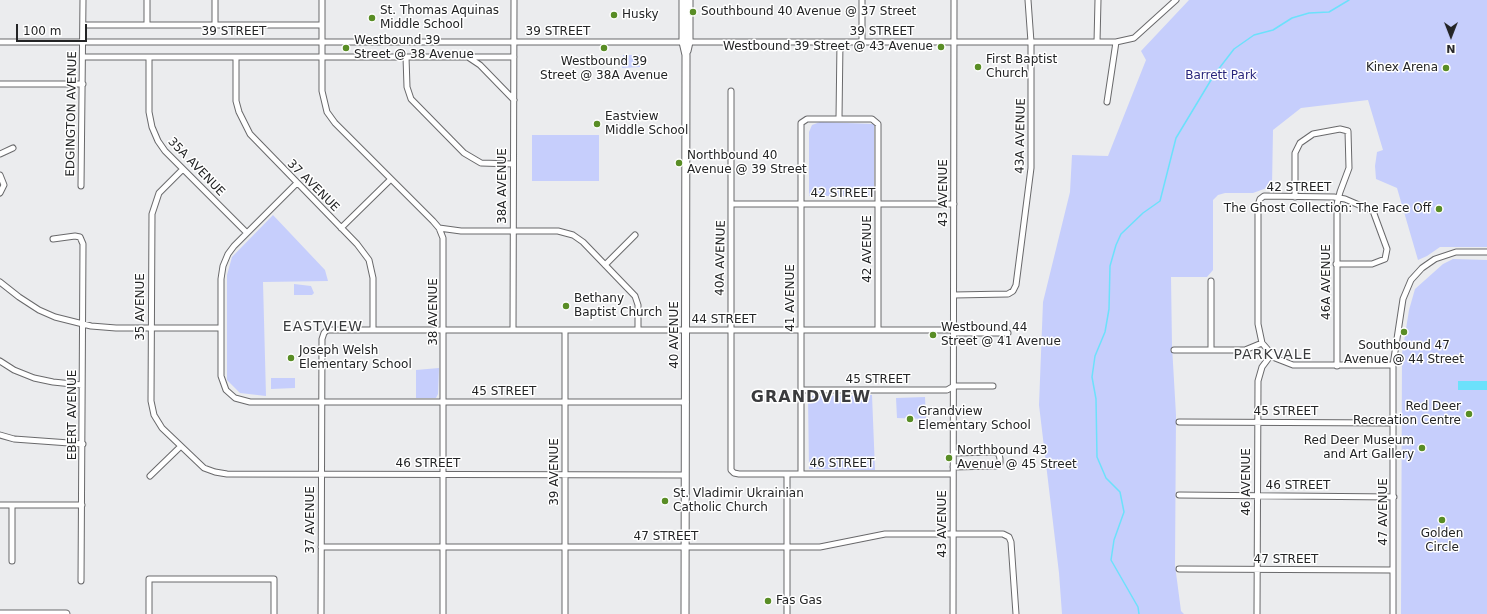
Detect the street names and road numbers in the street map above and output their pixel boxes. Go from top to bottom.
street label: 39 STREET [202,25,266,39]
street label: 39 STREET [526,25,590,39]
street label: 39 STREET [850,25,914,39]
street label: EDGINGTON AVENUE [64,51,80,177]
street label: 43A AVENUE [1013,98,1029,174]
street label: 35A AVENUE [164,135,228,199]
street label: 38A AVENUE [496,148,510,224]
street label: 37 AVENUE [284,157,342,215]
street label: 43 AVENUE [937,159,951,227]
street label: 42 STREET [1267,181,1331,195]
street label: 42 STREET [811,187,875,201]
street label: 42 AVENUE [861,215,875,283]
street label: 40A AVENUE [713,220,729,296]
street label: 46A AVENUE [1320,244,1334,320]
street label: 41 AVENUE [784,264,798,332]
street label: 35 AVENUE [134,273,148,341]
street label: 38 AVENUE [427,278,441,346]
street label: 40 AVENUE [668,301,682,369]
street label: 44 STREET [692,313,756,327]
street label: EBERT AVENUE [66,370,80,460]
street label: 45 STREET [846,373,910,387]
street label: 45 STREET [472,385,536,399]
street label: 45 STREET [1254,405,1318,419]
street label: 39 AVENUE [548,438,562,506]
street label: 46 AVENUE [1240,448,1254,516]
street label: 46 STREET [396,457,460,471]
street label: 46 STREET [810,457,874,471]
street label: 47 AVENUE [1377,478,1391,546]
street label: 46 STREET [1266,479,1330,493]
street label: 37 AVENUE [304,486,318,554]
street label: 43 AVENUE [936,490,950,558]
street label: 47 STREET [634,530,698,544]
street label: 47 STREET [1254,553,1318,567]

